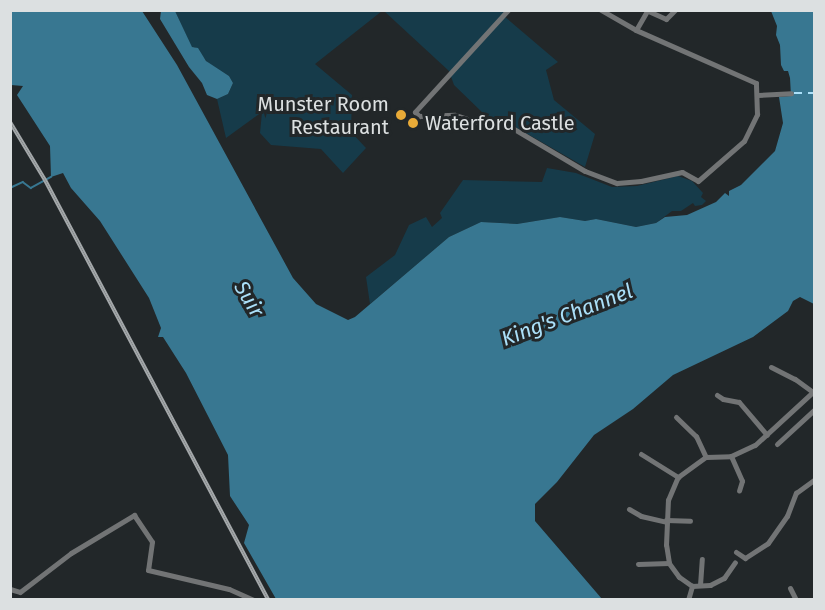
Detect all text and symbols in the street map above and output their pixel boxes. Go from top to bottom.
place label: Munster Room Restaurant [258,92,389,139]
marker: Munster Room Restaurant [394,108,408,122]
place label: Waterford Castle [425,111,575,135]
marker: Waterford Castle [406,116,420,130]
water label: Suir [229,277,269,321]
water label: King's Channel [498,278,636,352]

